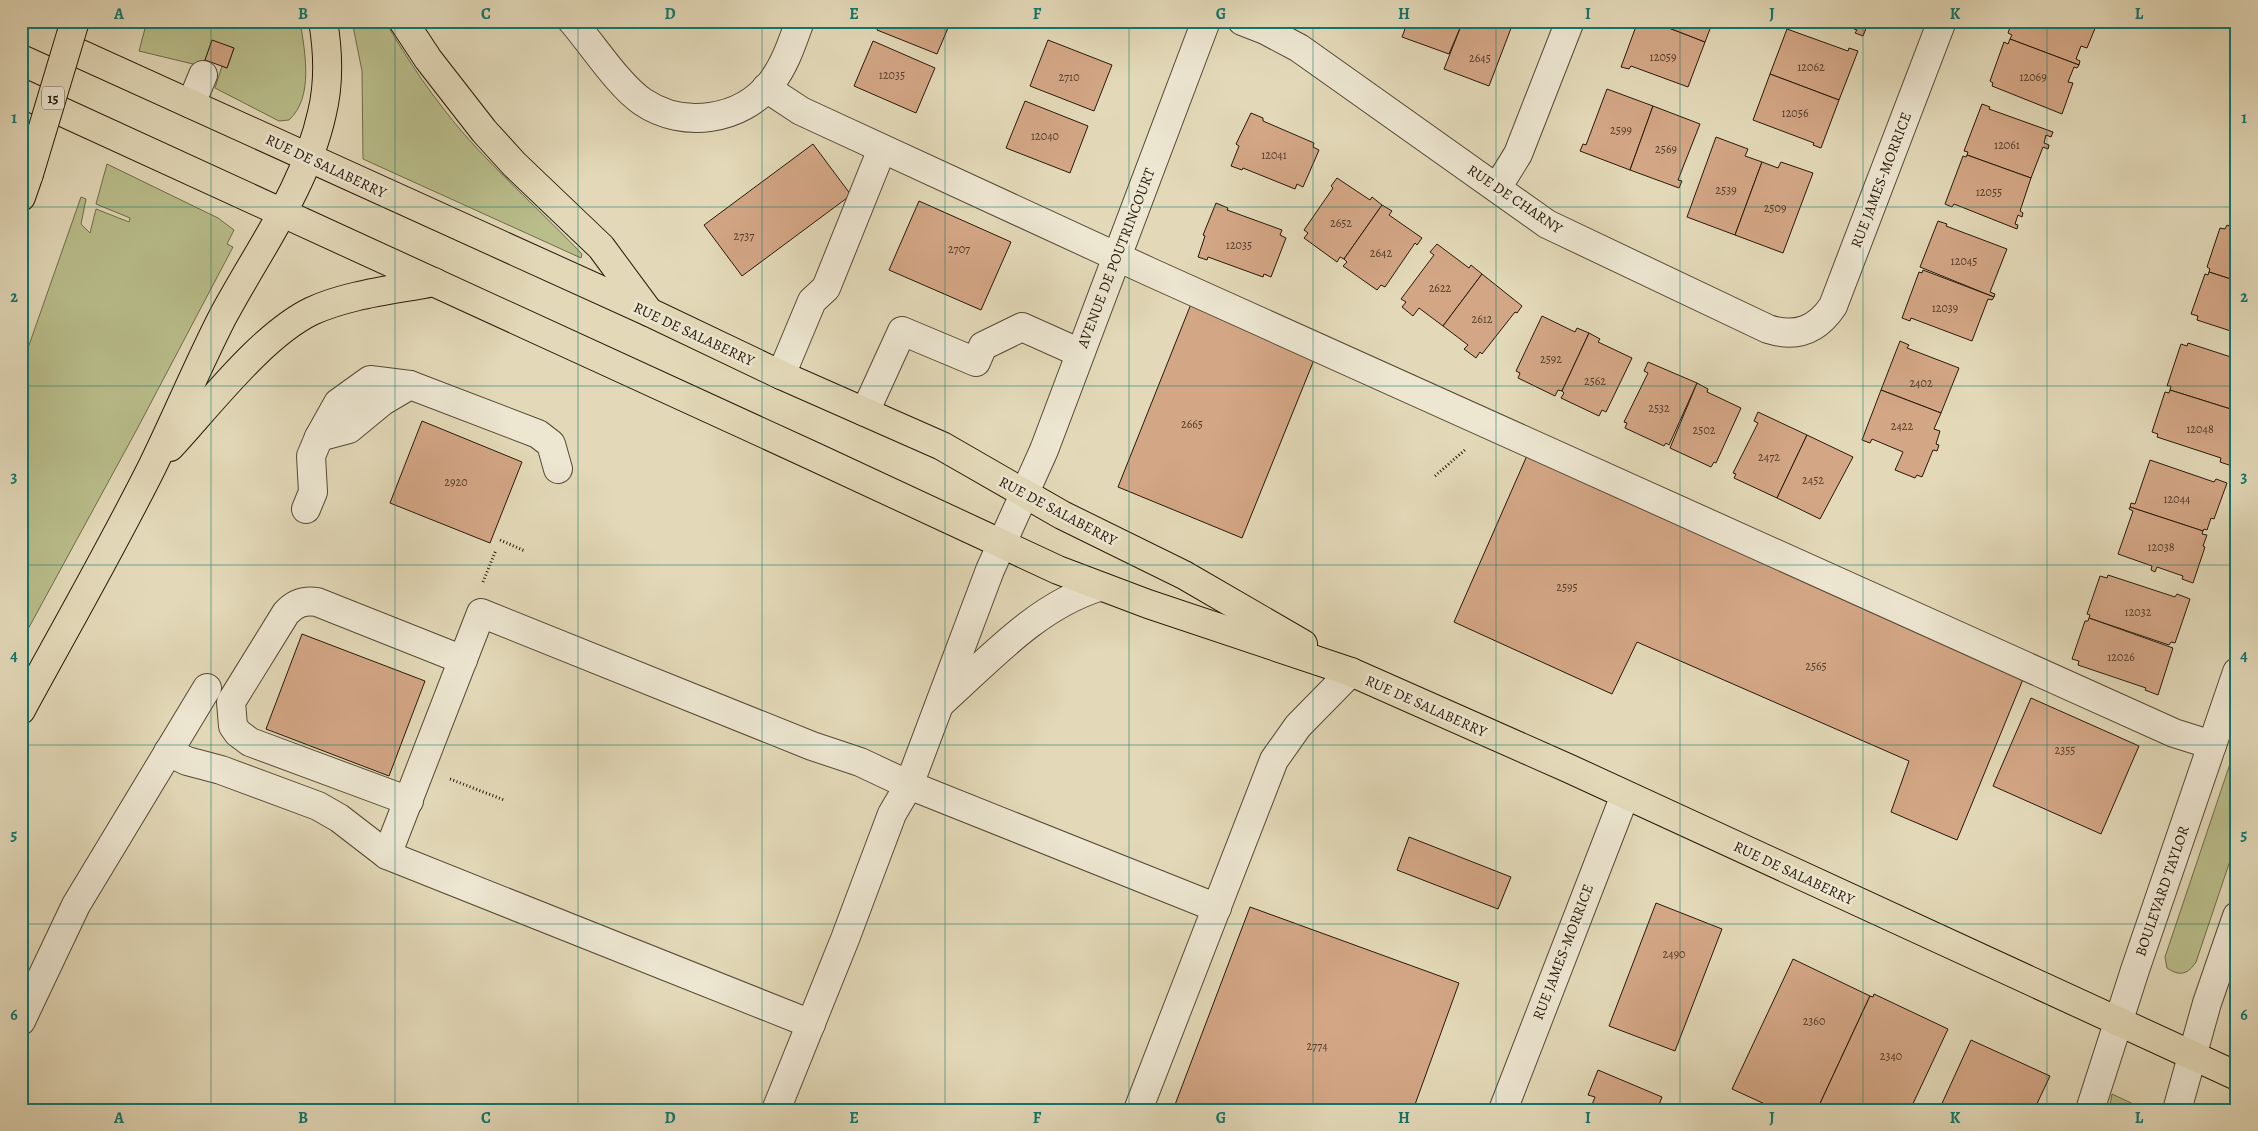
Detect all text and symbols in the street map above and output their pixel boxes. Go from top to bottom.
text: A [113,3,125,25]
text: B [298,3,308,25]
text: C [481,3,491,25]
text: D [664,3,676,25]
text: E [849,3,859,25]
text: F [1033,3,1042,25]
text: G [1216,3,1226,25]
text: H [1398,3,1410,25]
text: I [1585,3,1591,25]
text: J [1769,3,1775,25]
text: K [1950,3,1961,25]
text: L [2135,3,2144,25]
house number: 12059 [1650,49,1676,65]
house number: 2645 [1469,50,1491,66]
house number: 12062 [1797,59,1825,75]
house number: 12035 [879,67,905,83]
house number: 2710 [1058,69,1080,85]
house number: 12069 [2019,69,2047,85]
road number: 15 [42,86,64,110]
house number: 12056 [1782,105,1809,121]
text: 1 [11,107,17,129]
text: 1 [2241,107,2247,129]
street label: RUE JAMES-MORRICE [1846,109,1916,251]
house number: 2599 [1610,122,1632,138]
house number: 12040 [1031,128,1059,144]
street label: RUE DE SALABERRY [262,129,390,203]
house number: 12061 [1994,137,2020,153]
house number: 2569 [1655,141,1677,157]
house number: 12041 [1261,147,1287,163]
street label: RUE DE CHARNY [1464,160,1567,239]
street label: AVENUE DE POUTRINCOURT [1072,165,1160,352]
house number: 2539 [1715,182,1737,198]
house number: 12055 [1976,184,2002,200]
house number: 2509 [1764,200,1786,216]
house number: 2652 [1330,215,1352,231]
house number: 2737 [734,228,755,244]
house number: 12035 [1226,237,1252,253]
house number: 2707 [948,241,971,257]
house number: 2642 [1370,245,1392,261]
house number: 12045 [1951,253,1977,269]
house number: 2622 [1429,280,1452,296]
text: 2 [10,286,18,308]
text: 2 [2240,286,2248,308]
street label: RUE DE SALABERRY [630,297,758,371]
house number: 12039 [1932,300,1958,316]
house number: 2612 [1471,311,1493,327]
house number: 2592 [1540,351,1562,367]
house number: 2562 [1584,373,1606,389]
house number: 2402 [1909,375,1933,391]
house number: 2532 [1648,400,1670,416]
house number: 2665 [1181,416,1203,432]
house number: 2422 [1891,418,1914,434]
house number: 12048 [2186,421,2214,437]
house number: 2502 [1693,422,1716,438]
house number: 2472 [1758,449,1780,465]
text: 3 [11,466,18,488]
text: 3 [2241,466,2248,488]
street label: RUE DE SALABERRY [995,471,1121,551]
house number: 2452 [1802,472,1824,488]
house number: 2920 [444,474,468,490]
house number: 12044 [2163,491,2191,507]
house number: 12038 [2147,539,2175,555]
house number: 2595 [1556,579,1578,595]
house number: 12032 [2125,604,2152,620]
text: 4 [10,645,18,667]
text: 4 [2240,645,2248,667]
house number: 12026 [2107,649,2135,665]
house number: 2565 [1805,658,1827,674]
street label: RUE DE SALABERRY [1362,670,1491,742]
house number: 2355 [2054,742,2076,758]
street label: BOULEVARD TAYLOR [2130,822,2194,959]
text: 5 [11,824,18,846]
text: 5 [2241,824,2248,846]
street label: RUE DE SALABERRY [1730,836,1858,910]
street label: RUE JAMES-MORRICE [1528,881,1598,1023]
house number: 2490 [1663,946,1686,962]
text: 6 [10,1004,18,1026]
text: 6 [2240,1004,2248,1026]
house number: 2360 [1803,1013,1825,1029]
house number: 2774 [1306,1038,1328,1054]
house number: 2340 [1880,1048,1902,1064]
text: A [113,1107,125,1129]
text: B [298,1107,308,1129]
text: C [481,1107,491,1129]
text: D [664,1107,676,1129]
text: E [849,1107,859,1129]
text: F [1033,1107,1042,1129]
text: G [1216,1107,1226,1129]
text: H [1398,1107,1410,1129]
text: I [1585,1107,1591,1129]
text: J [1769,1107,1775,1129]
text: K [1950,1107,1961,1129]
text: L [2135,1107,2144,1129]

